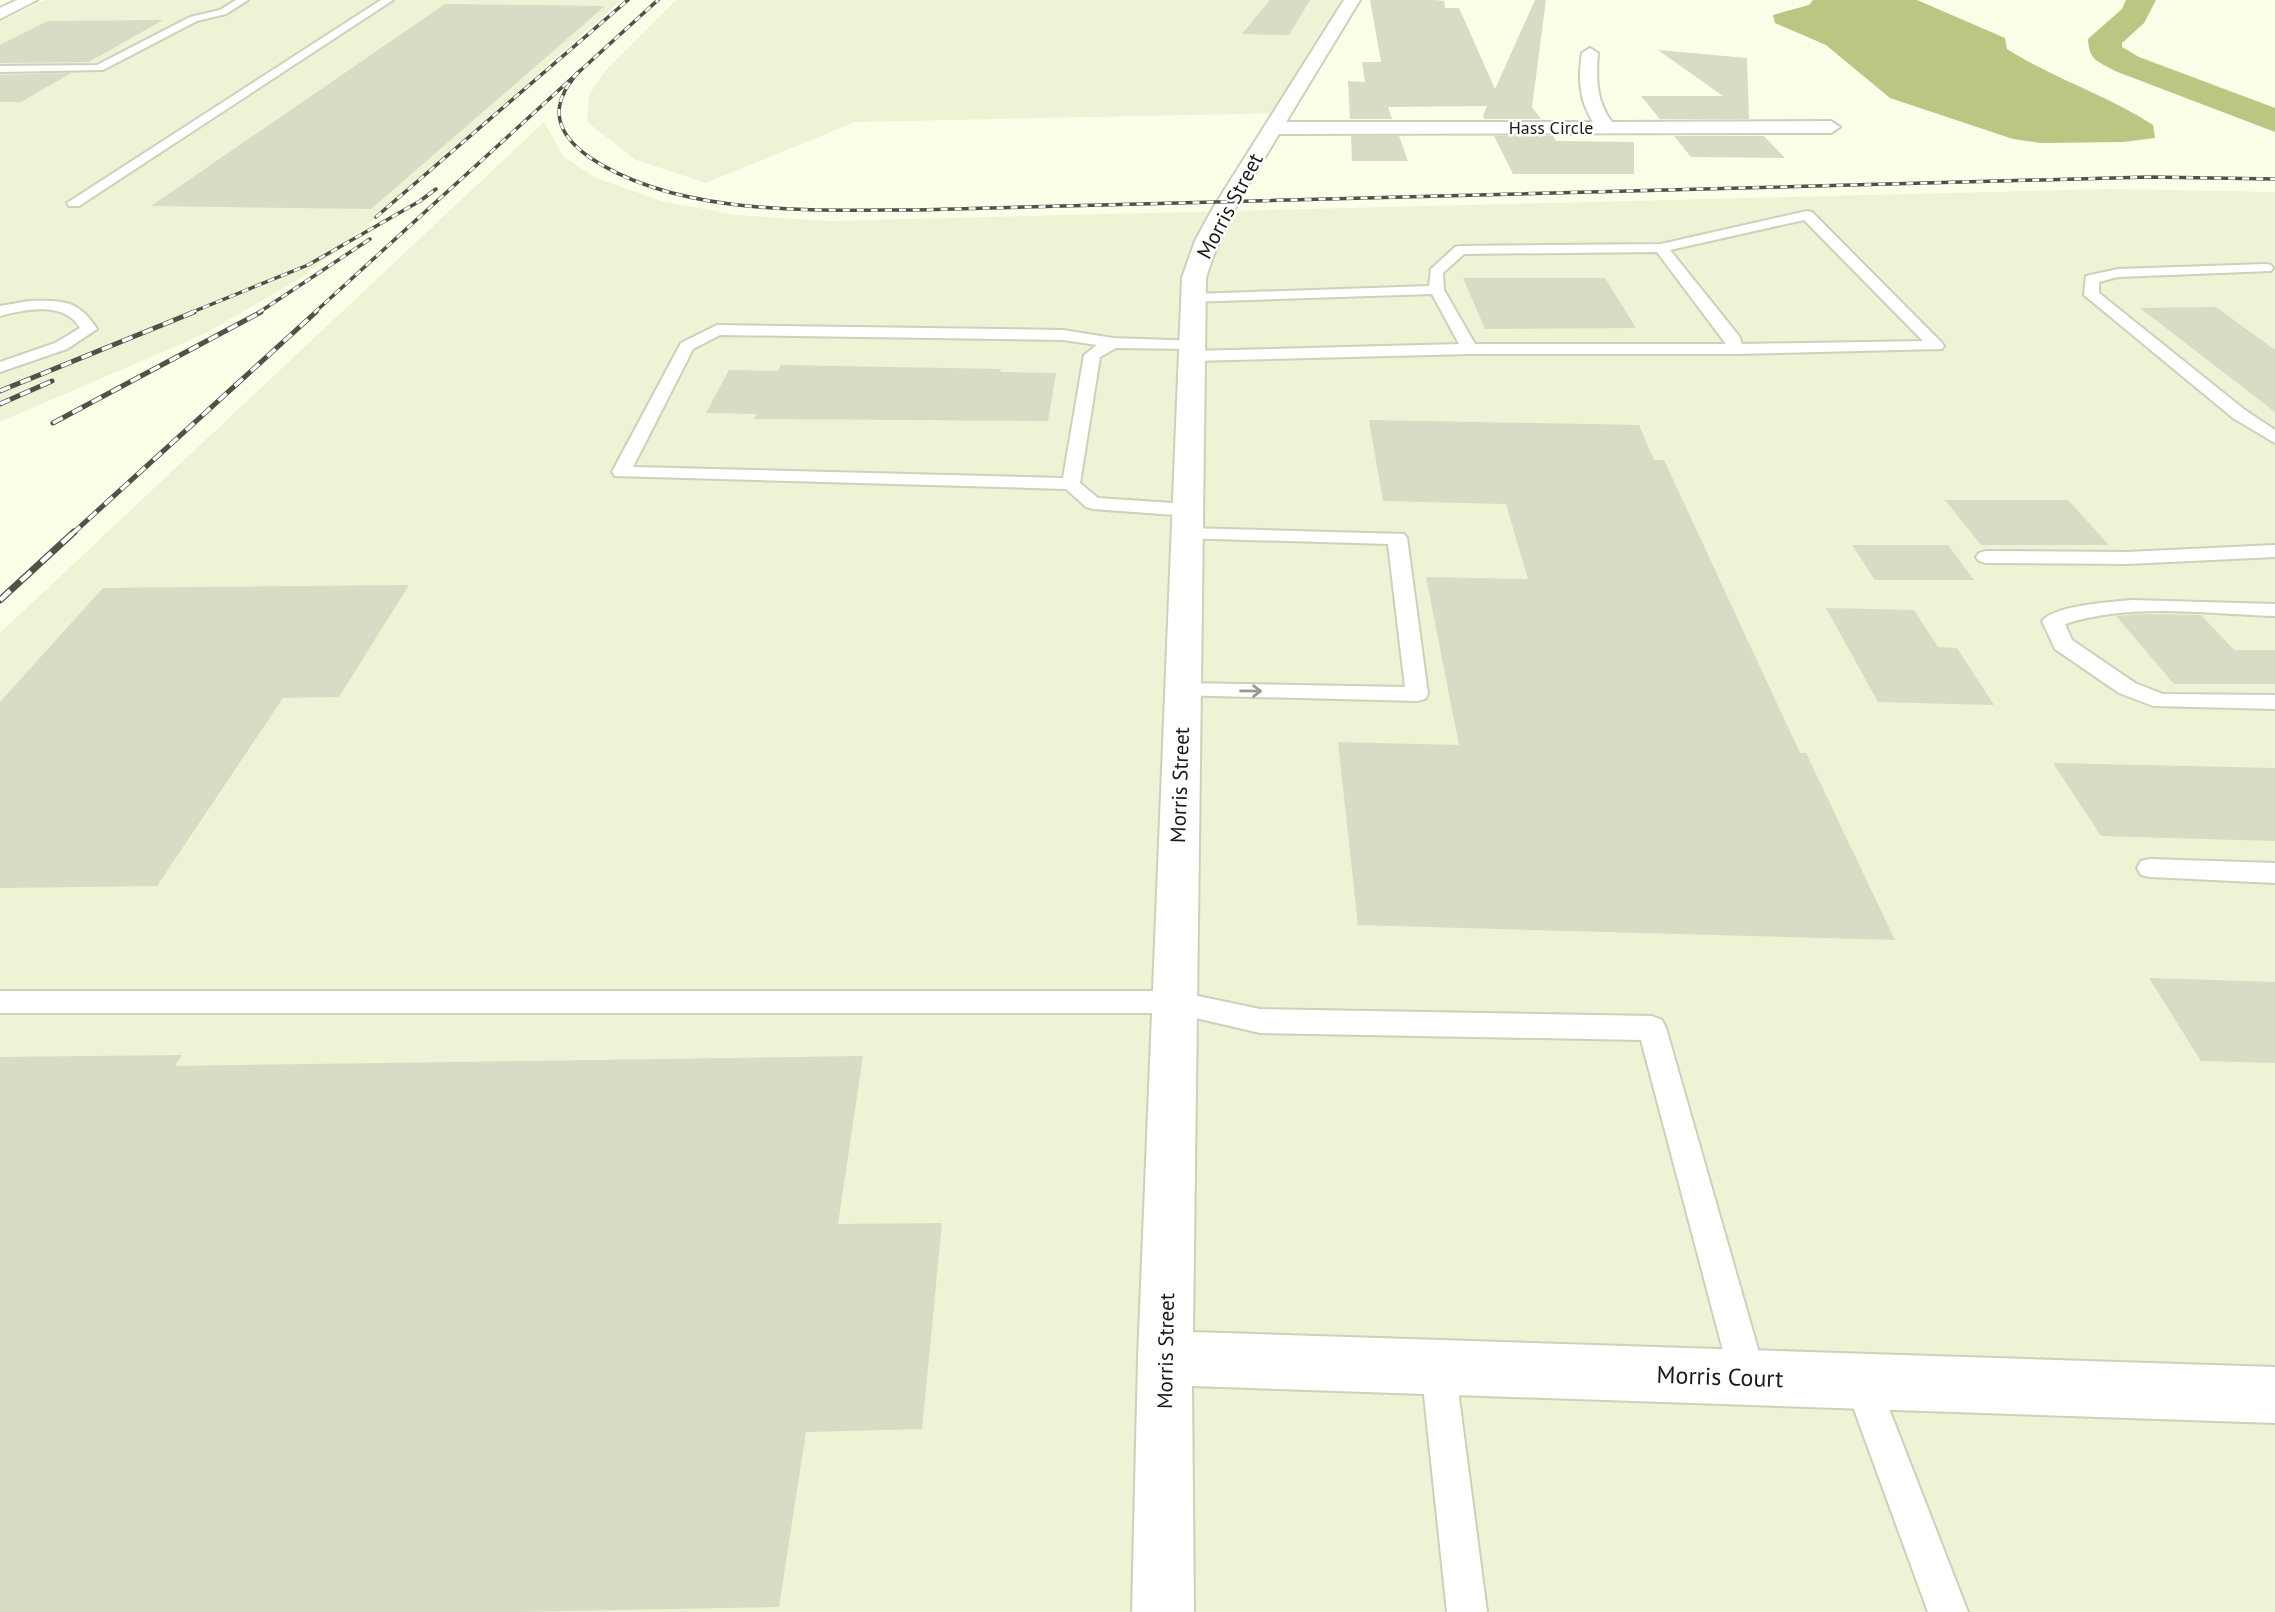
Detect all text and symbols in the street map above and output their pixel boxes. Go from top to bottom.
street label: Hass Circle [1509,116,1593,139]
street label: Morris Street [1190,148,1269,263]
one-way arrow [1239,685,1262,698]
street label: Morris Street [1164,727,1195,843]
street label: Morris Street [1151,1293,1180,1409]
street label: Morris Court [1656,1359,1784,1394]

